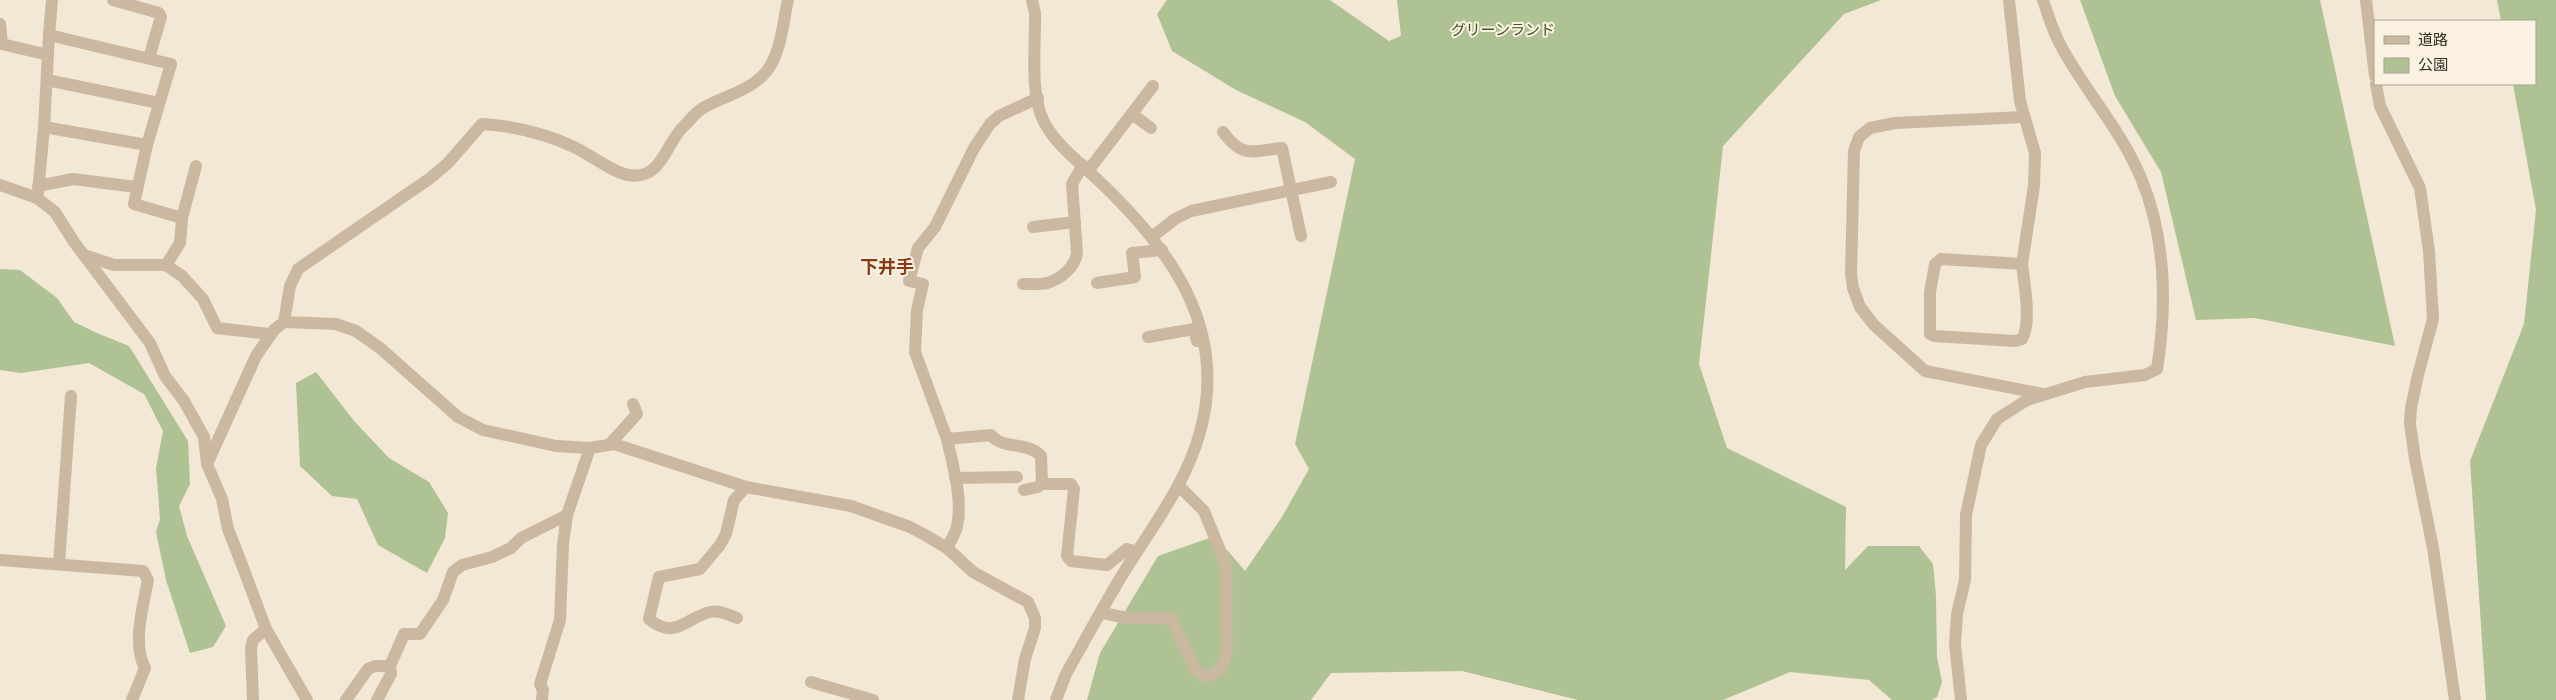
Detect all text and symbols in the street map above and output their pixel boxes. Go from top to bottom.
park label: グリーンランド [1451,20,1555,39]
legend [2374,20,2536,85]
text: 道路 [2418,30,2448,49]
text: 公園 [2418,55,2448,74]
district label: 下井手 [860,256,914,278]

